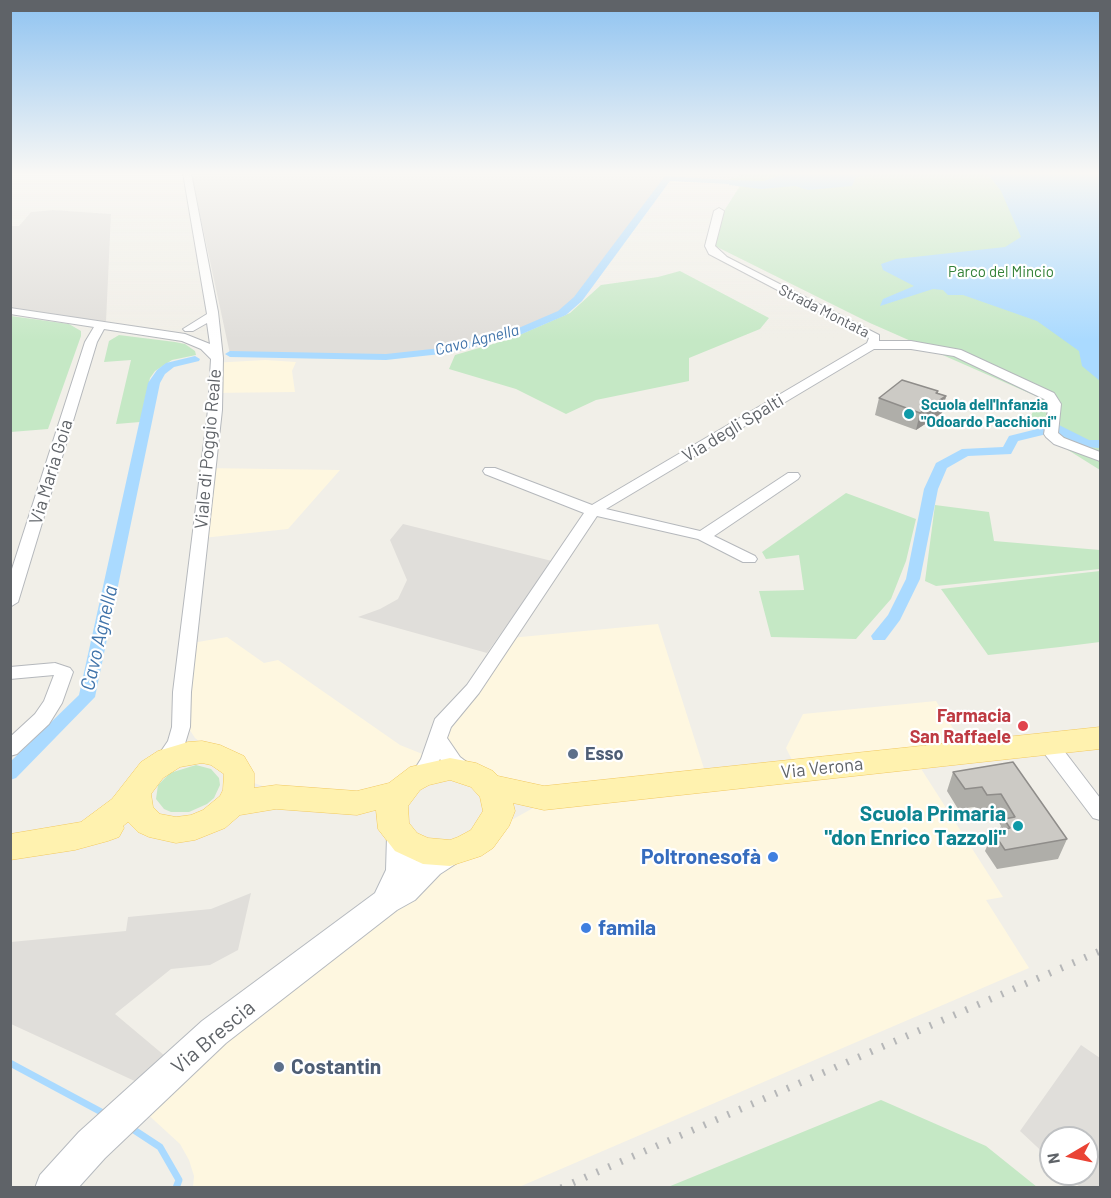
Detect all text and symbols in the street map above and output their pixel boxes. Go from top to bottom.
park label: Parco del Mincio [948,263,1054,281]
street label: Strada Montata [776,280,872,342]
water label: Cavo Agnella [433,320,521,360]
street label: Viale di Poggio Reale [190,368,226,530]
street label: Via degli Spalti [678,389,788,467]
place label: Scuola dell'Infanzia "Odoardo Pacchioni" [921,396,1056,431]
marker: Scuola dell'Infanzia "Odoardo Pacchioni" [902,407,916,421]
street label: Via Maria Goia [25,417,77,527]
water label: Cavo Agnella [75,583,123,693]
place label: Farmacia San Raffaele [910,705,1011,748]
marker: Farmacia San Raffaele [1016,719,1030,733]
place label: Esso [585,743,623,765]
marker: Esso [566,747,580,761]
street label: Via Verona [780,753,864,783]
place label: Scuola Primaria "don Enrico Tazzoli" [824,801,1006,851]
marker: Scuola Primaria "don Enrico Tazzoli" [1011,819,1025,833]
place label: Poltronesofà [641,844,761,870]
marker: Poltronesofà [766,850,780,864]
place label: famila [598,915,656,941]
marker: famila [579,921,593,935]
street label: Via Brescia [166,995,260,1079]
place label: Costantin [291,1054,381,1080]
marker: Costantin [272,1060,286,1074]
north arrow [1039,1126,1099,1186]
text: N [1042,1152,1063,1165]

